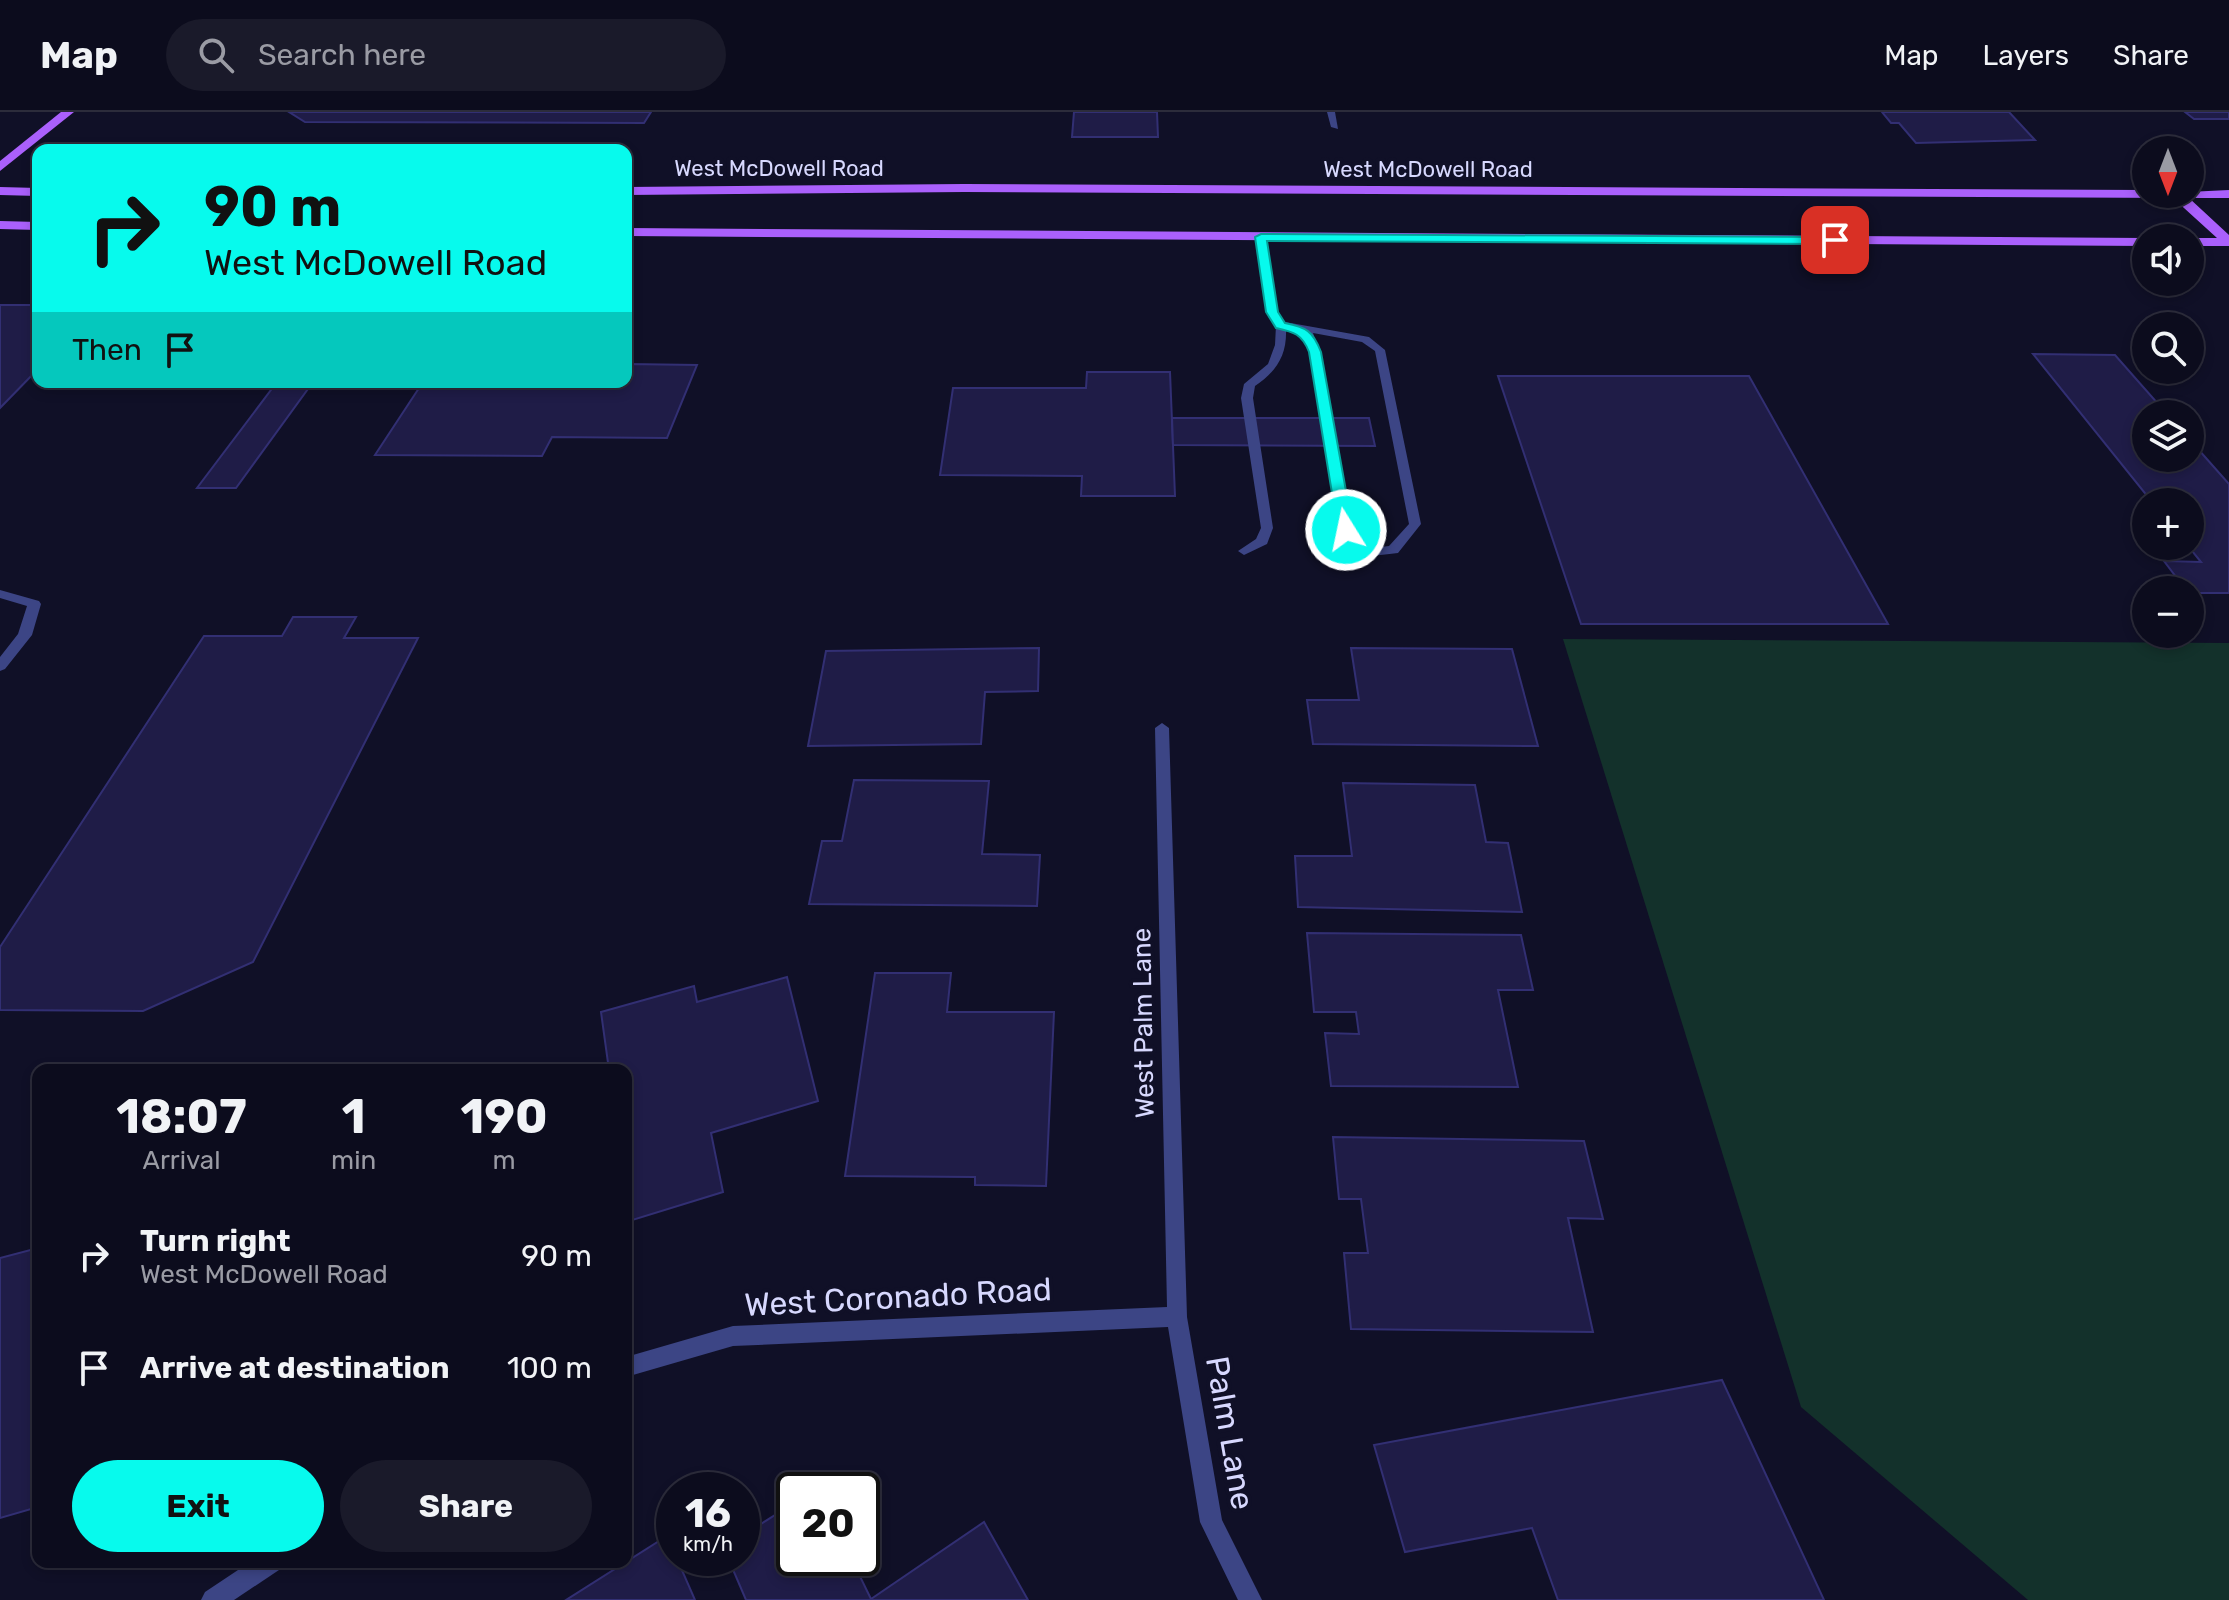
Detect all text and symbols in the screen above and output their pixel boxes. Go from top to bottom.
search box [166,19,726,91]
text: Map [40,32,118,78]
icon: search [194,33,238,77]
text: Search here [258,37,426,73]
text: Map [1884,39,1939,72]
text: Layers [1983,39,2069,72]
text: Share [2113,39,2189,72]
north arrow [2132,136,2204,208]
map controls [2132,136,2204,648]
street label: West McDowell Road [674,155,884,182]
street label: West McDowell Road [1323,156,1533,183]
text: 90 m [204,174,341,240]
icon: right [72,176,176,280]
pin [1801,206,1869,274]
icon: arrive [1813,218,1857,262]
button: sound [2132,224,2204,296]
text: West McDowell Road [204,241,547,284]
button: search [2132,312,2204,384]
icon: arrive [158,328,202,372]
text: Then [72,332,142,368]
button: layers [2132,400,2204,472]
position arrow [1304,488,1388,572]
button: + [2132,488,2204,560]
button: − [2132,576,2204,648]
street label: West Palm Lane [1126,927,1161,1119]
text: 18:07 [116,1088,247,1145]
text: 1 [342,1088,366,1145]
text: 190 [460,1088,548,1145]
text: Arrival [142,1145,221,1176]
text: min [331,1145,376,1176]
text: m [493,1145,516,1176]
text: Turn right [140,1223,291,1259]
icon: right [72,1234,116,1278]
text: 90 m [521,1238,592,1274]
text: West McDowell Road [140,1259,388,1290]
street label: West Coronado Road [743,1270,1053,1324]
icon: arrive [72,1346,116,1390]
text: Arrive at destination [140,1350,450,1386]
text: 100 m [507,1350,592,1386]
street label: Palm Lane [1198,1353,1262,1513]
button: Exit [72,1460,324,1552]
button: Share [340,1460,592,1552]
speed limit sign: 20 [776,1472,880,1576]
text: 16 [685,1490,731,1537]
text: km/h [683,1532,733,1556]

